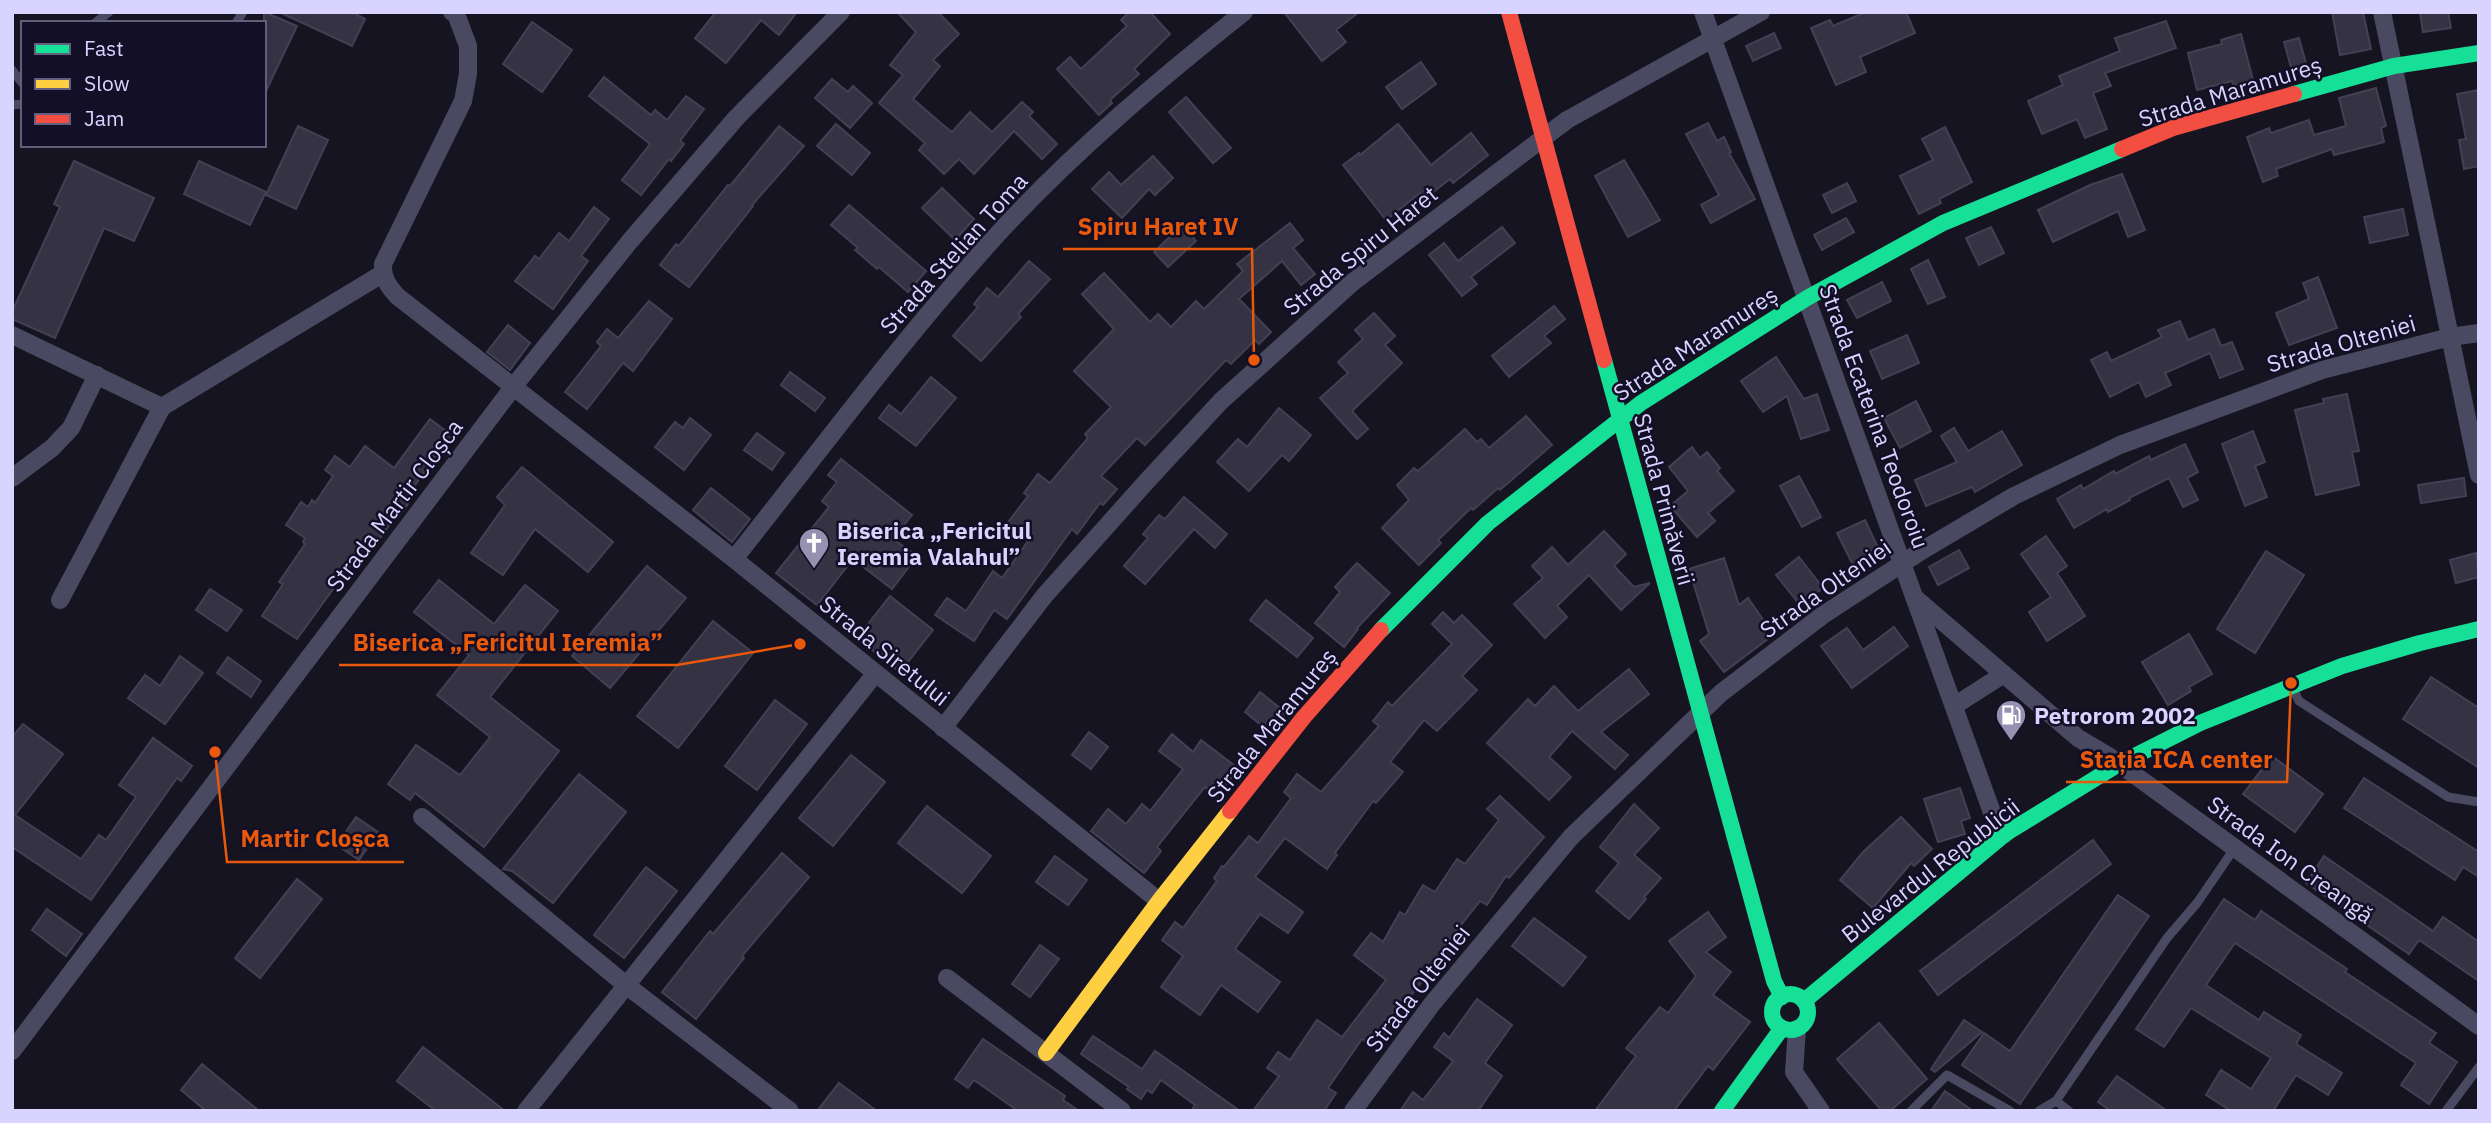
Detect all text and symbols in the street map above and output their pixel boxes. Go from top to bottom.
legend [21,21,266,147]
text: Fast [84,34,124,62]
street label: Strada Maramureș [2135,49,2325,133]
text: Slow [84,69,130,97]
text: Jam [84,104,124,132]
street label: Strada Stelian Toma [873,166,1033,340]
street label: Strada Spiru Haret [1277,179,1443,321]
callout: Spiru Haret IV [1063,204,1252,249]
text: Spiru Haret IV [1077,210,1239,242]
street label: Strada Maramureș [1607,279,1783,407]
street label: Strada Ecaterina Teodoroiu [1813,280,1937,552]
street label: Strada Olteniei [2263,307,2419,379]
street label: Strada Primăverii [1628,410,1702,588]
street label: Strada Martir Cloșca [319,413,469,597]
place label: Biserica „Fericitul Ieremia Valahul” [837,515,1032,571]
church icon: Biserica „Fericitul Ieremia Valahul” [797,526,831,570]
street label: Strada Olteniei [1754,532,1896,644]
street label: Strada Siretului [814,588,956,712]
callout: Biserica „Fericitul Ieremia” [339,620,677,665]
text: Biserica „Fericitul Ieremia” [353,626,663,658]
street label: Strada Maramureș [1200,642,1342,808]
fuel station icon: Petrorom 2002 [1994,698,2028,742]
place label: Petrorom 2002 [2034,700,2196,730]
callout: Stația ICA center [2066,737,2287,782]
text: Stația ICA center [2079,743,2273,775]
street label: Strada Ion Creangă [2202,789,2380,929]
street label: Bulevardul Republicii [1835,791,2025,949]
callout: Martir Cloșca [227,817,404,862]
text: Martir Cloșca [240,822,390,854]
street label: Strada Olteniei [1358,918,1476,1058]

